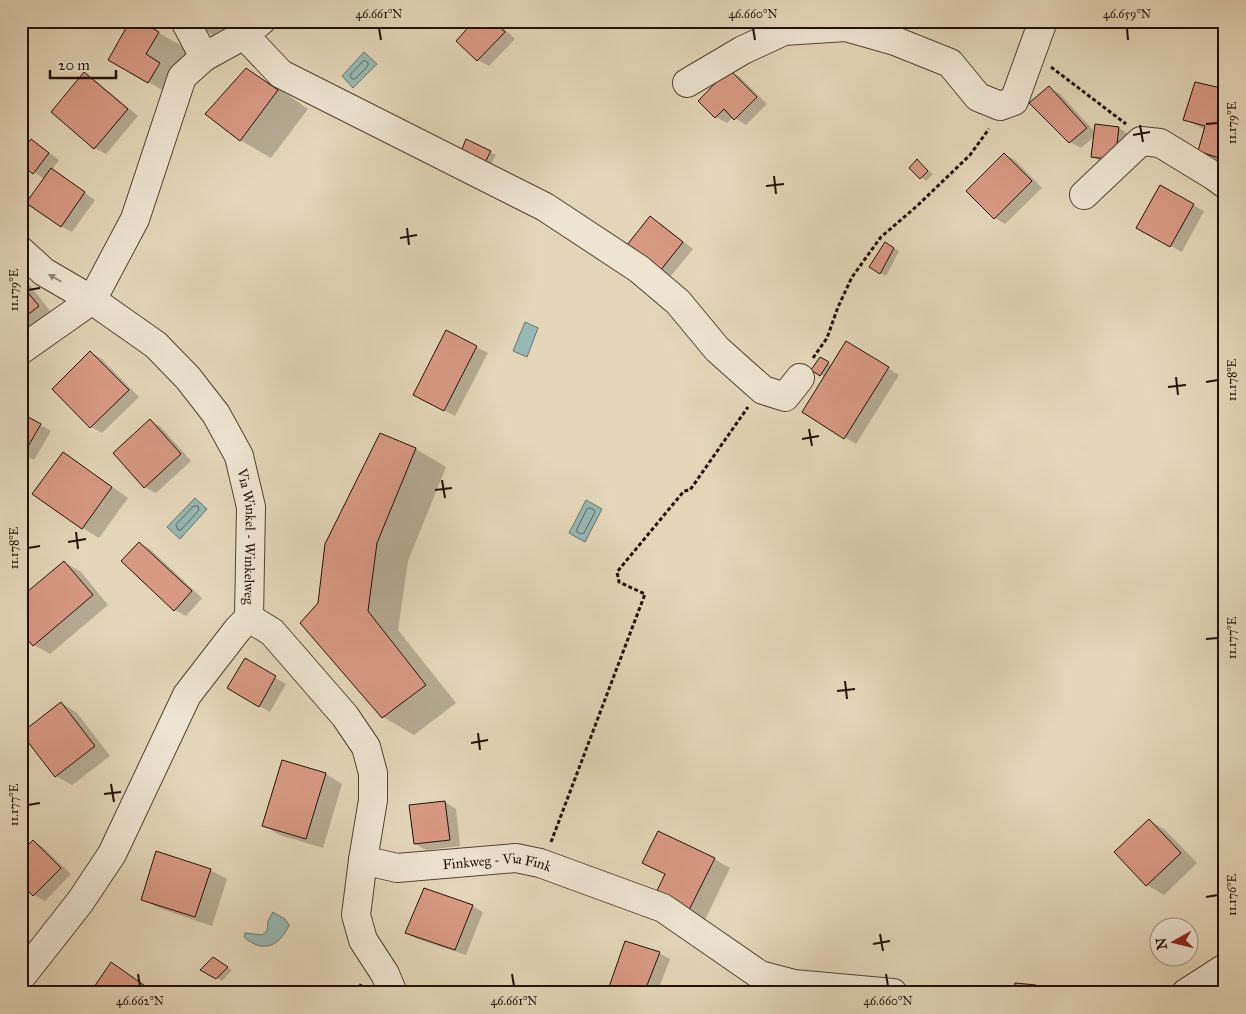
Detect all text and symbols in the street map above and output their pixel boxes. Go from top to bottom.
text: 46.661°N [356,7,402,21]
text: 46.660°N [728,7,778,21]
text: 46.659°N [1103,7,1151,21]
scale bar [50,48,116,80]
text: 20 m [58,56,90,74]
text: 11.179°E [1225,101,1239,144]
text: 11.179°E [7,268,21,311]
one-way arrow [48,274,61,283]
text: 11.178°E [1225,358,1239,401]
street label: Via Winkel - Winkelweg [233,466,259,605]
text: 11.178°E [7,526,21,569]
text: 11.177°E [1225,616,1239,659]
text: 11.177°E [7,783,21,826]
street label: Finkweg - Via Fink [442,850,554,875]
text: 11.176°E [1225,874,1239,916]
north arrow [1148,916,1198,966]
text: N [1152,937,1171,951]
text: 46.662°N [116,994,164,1008]
text: 46.661°N [491,994,537,1008]
text: 46.660°N [863,994,913,1008]

